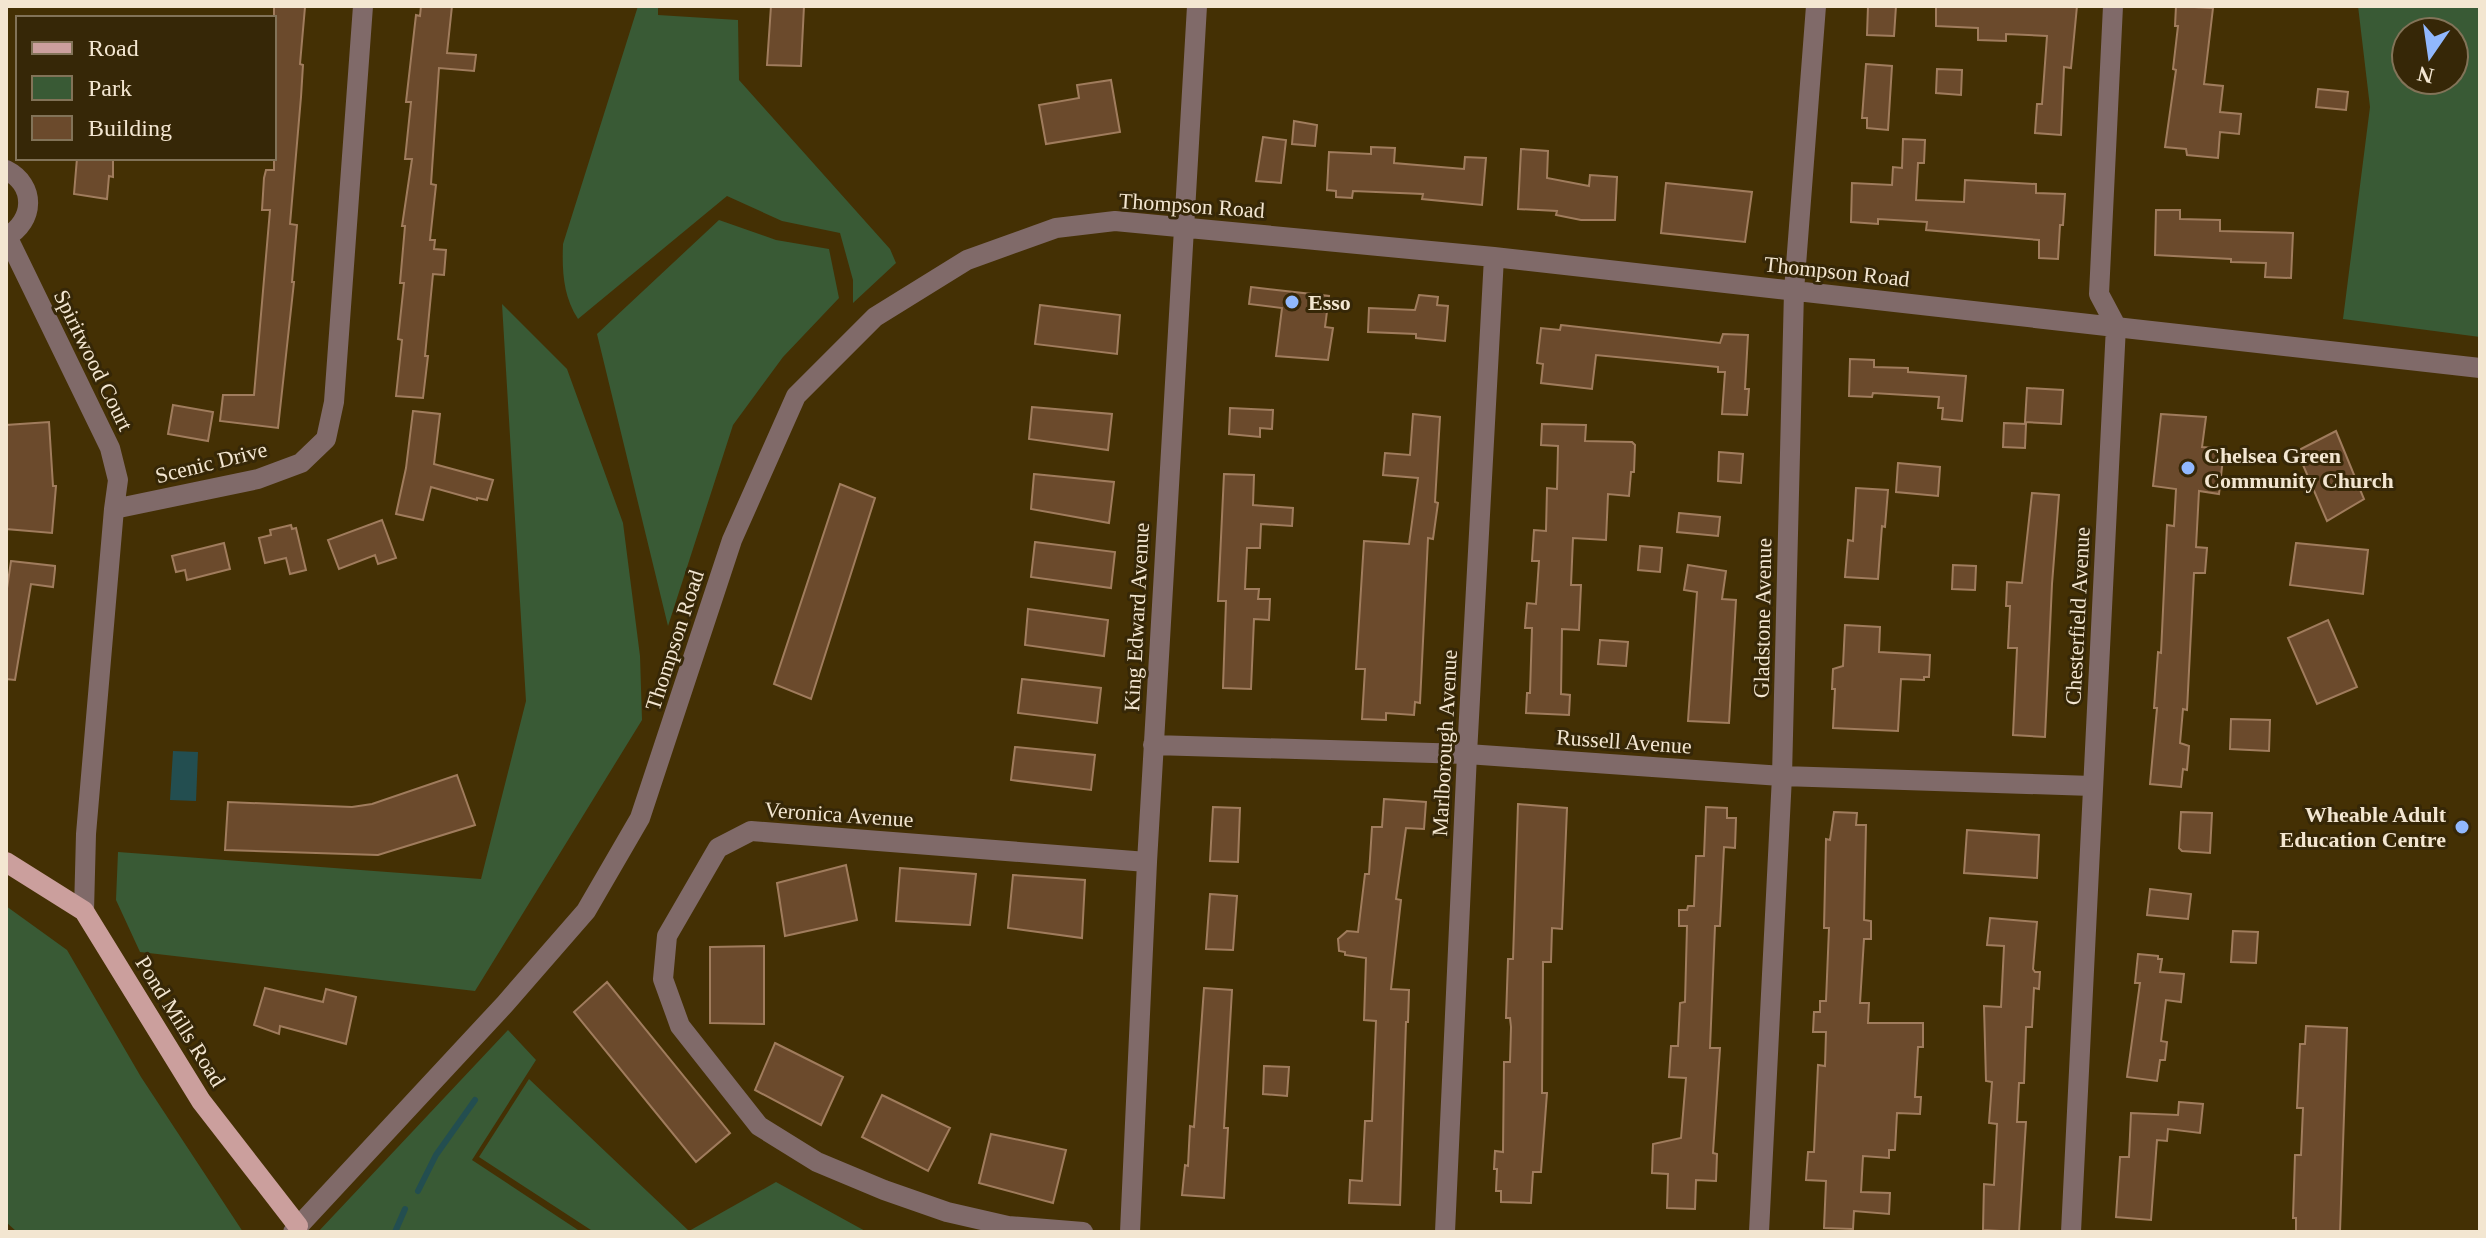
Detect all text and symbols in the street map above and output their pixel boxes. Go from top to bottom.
legend [16,16,276,160]
north arrow [2390,16,2470,96]
text: Road [88,35,139,61]
text: N [2415,61,2436,89]
text: Park [88,75,132,101]
text: Building [88,115,172,141]
street label: Thompson Road [1118,188,1266,223]
street label: Thompson Road [1763,251,1911,292]
street label: Spiritwood Court [49,286,138,435]
place label: Esso [1308,290,1351,315]
marker: Esso [1283,293,1301,311]
street label: Scenic Drive [153,437,270,488]
place label: Chelsea Green Community Church [2204,443,2394,493]
marker: Chelsea Green Community Church [2179,459,2197,477]
street label: King Edward Avenue [1119,522,1154,712]
street label: Chesterfield Avenue [2060,526,2095,706]
street label: Gladstone Avenue [1749,538,1776,698]
street label: Thompson Road [640,567,709,713]
street label: Marlborough Avenue [1427,649,1462,837]
street label: Russell Avenue [1555,724,1693,759]
street label: Veronica Avenue [764,797,914,832]
place label: Wheable Adult Education Centre [2280,802,2447,852]
marker: Wheable Adult Education Centre [2453,818,2471,836]
street label: Pond Mills Road [130,951,231,1091]

